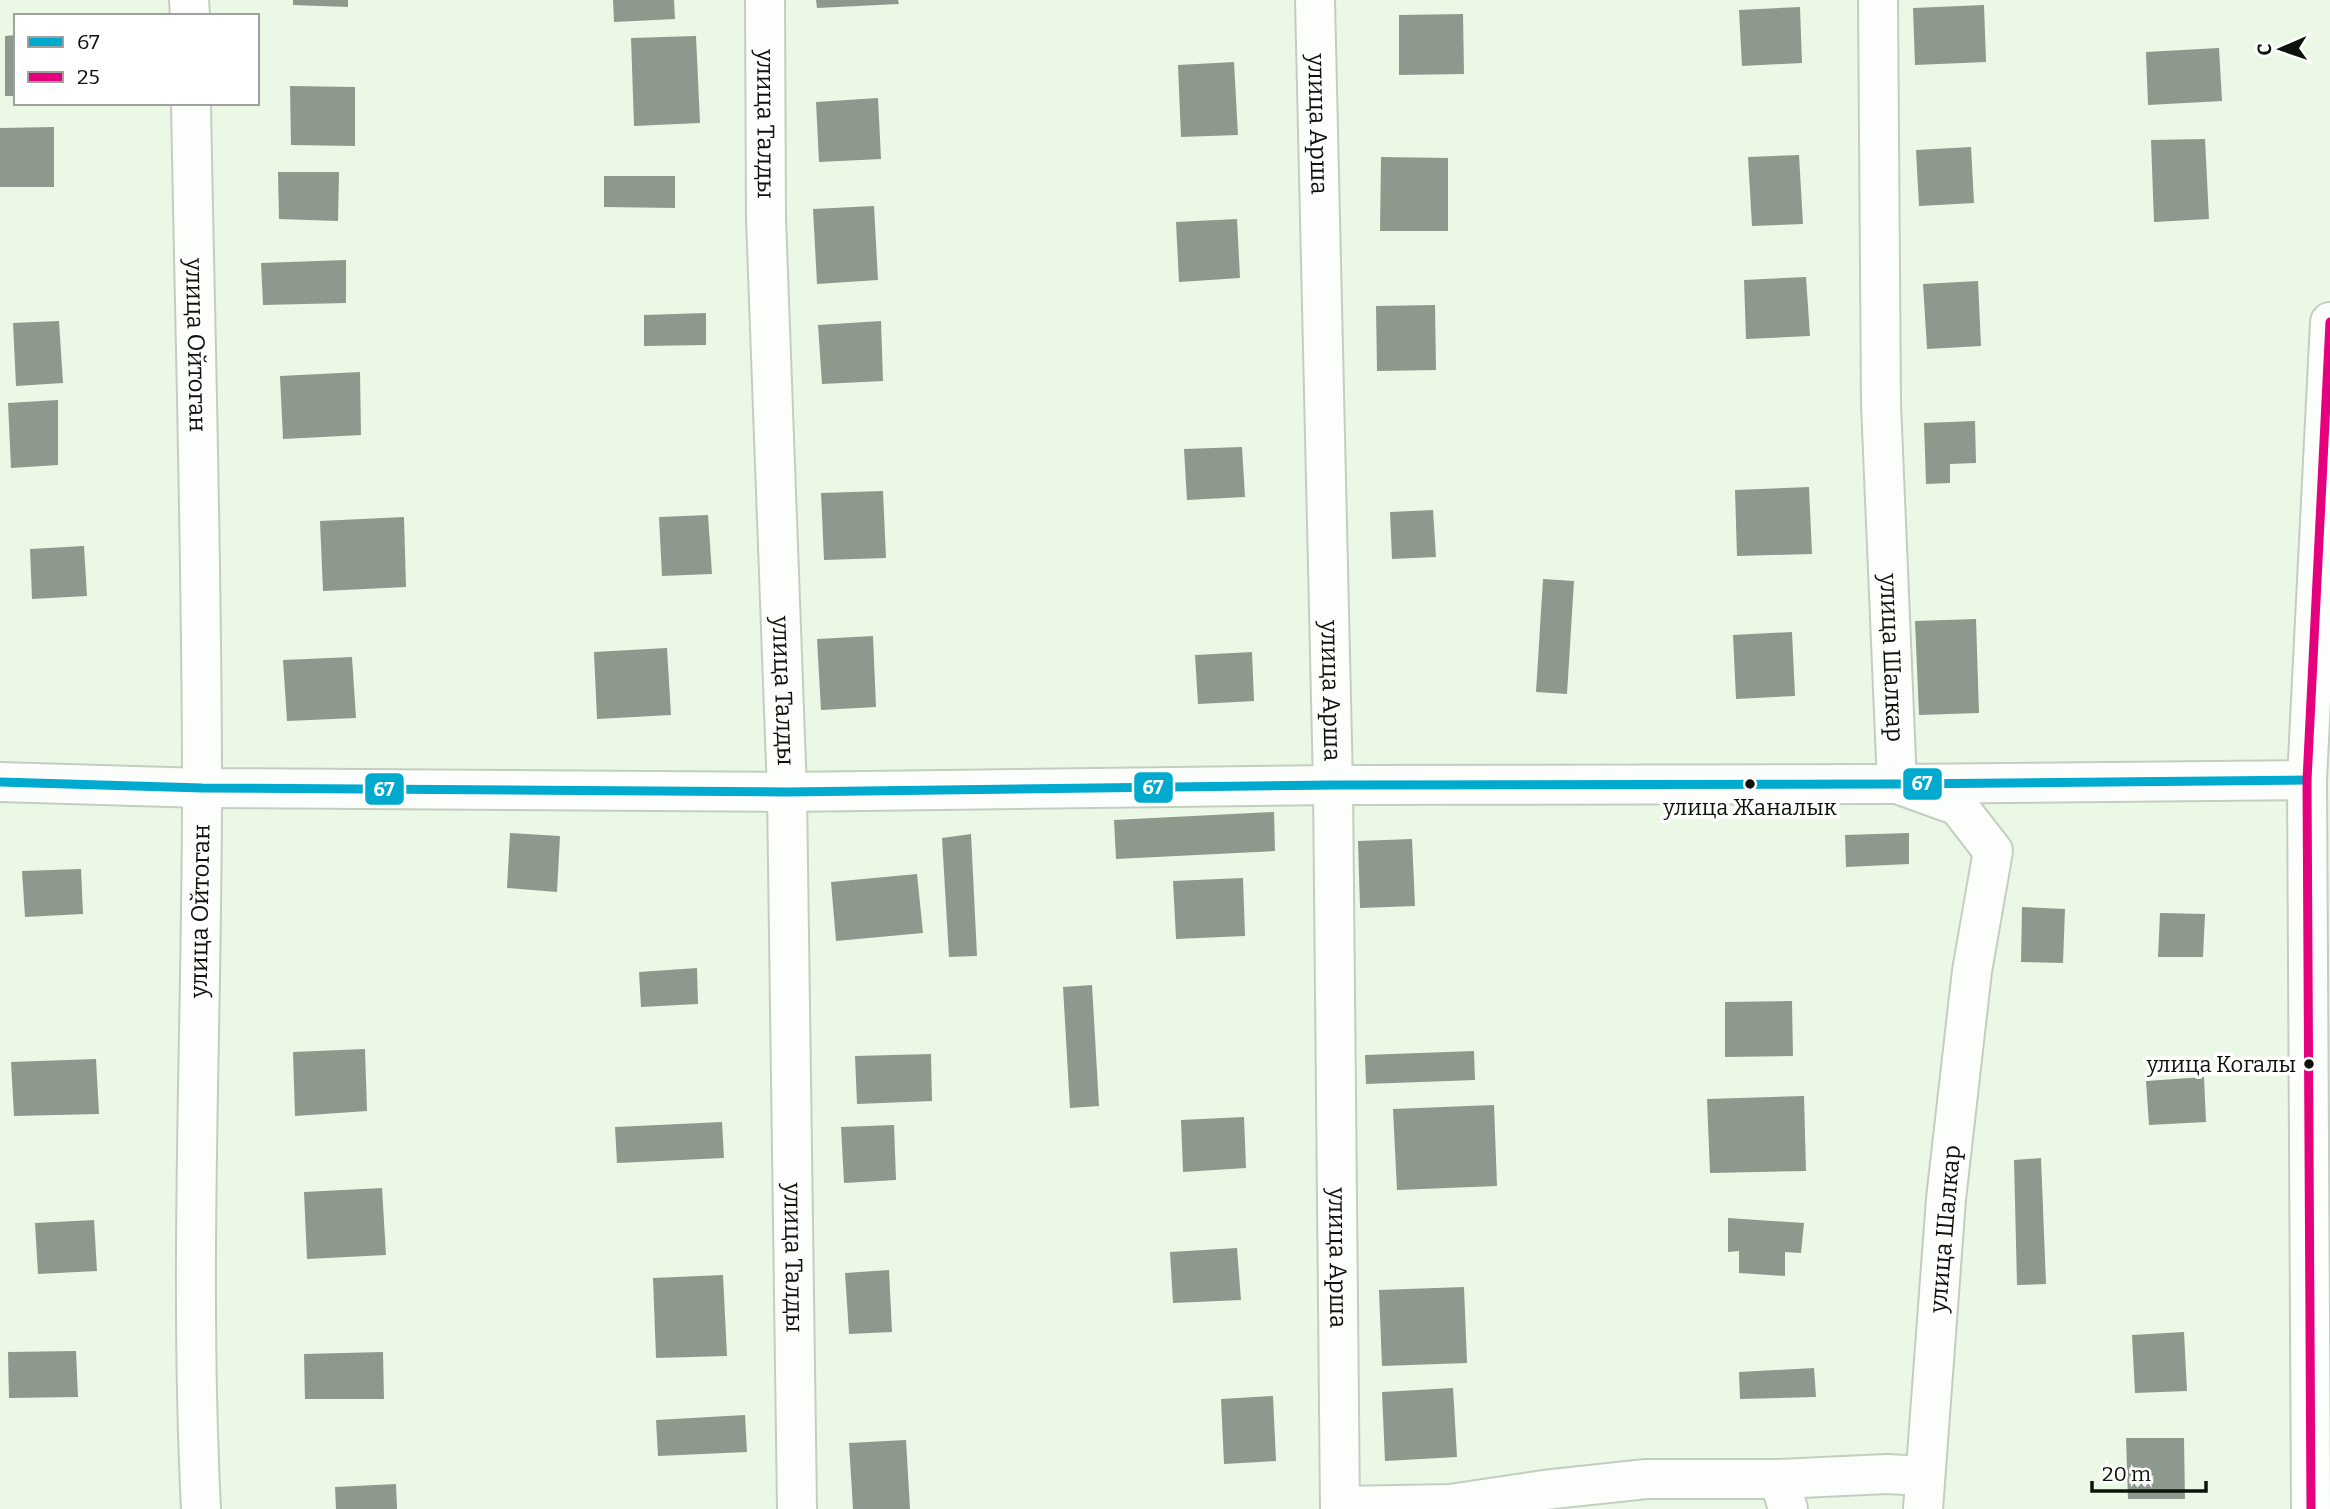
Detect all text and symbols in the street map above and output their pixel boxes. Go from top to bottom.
legend [14,14,259,105]
north arrow [2246,14,2316,84]
text: 67 [77,29,100,55]
text: С [2253,43,2276,56]
street label: улица Талды [751,48,780,199]
street label: улица Арша [1302,52,1333,195]
text: 25 [77,64,100,90]
street label: улица Ойтоган [180,257,212,432]
street label: улица Шалкар [1874,572,1909,743]
street label: улица Талды [767,614,800,766]
street label: улица Арша [1315,619,1346,762]
line badge: 67 [1902,767,1943,801]
line badge: 67 [1133,771,1174,804]
line badge: 67 [364,772,405,806]
text: 67 [1911,772,1933,795]
text: 67 [1142,776,1164,799]
marker: улица Жаналык [1743,777,1757,791]
text: 67 [373,778,395,801]
place label: улица Жаналык [1662,794,1837,821]
street label: улица Ойтоган [184,824,216,999]
place label: улица Когалы [2146,1051,2296,1078]
marker: улица Когалы [2302,1057,2316,1071]
street label: улица Шалкар [1924,1144,1966,1315]
street label: улица Талды [778,1182,809,1333]
street label: улица Арша [1323,1186,1352,1328]
scale bar [2092,1450,2206,1494]
text: 20 m [2102,1461,2151,1487]

